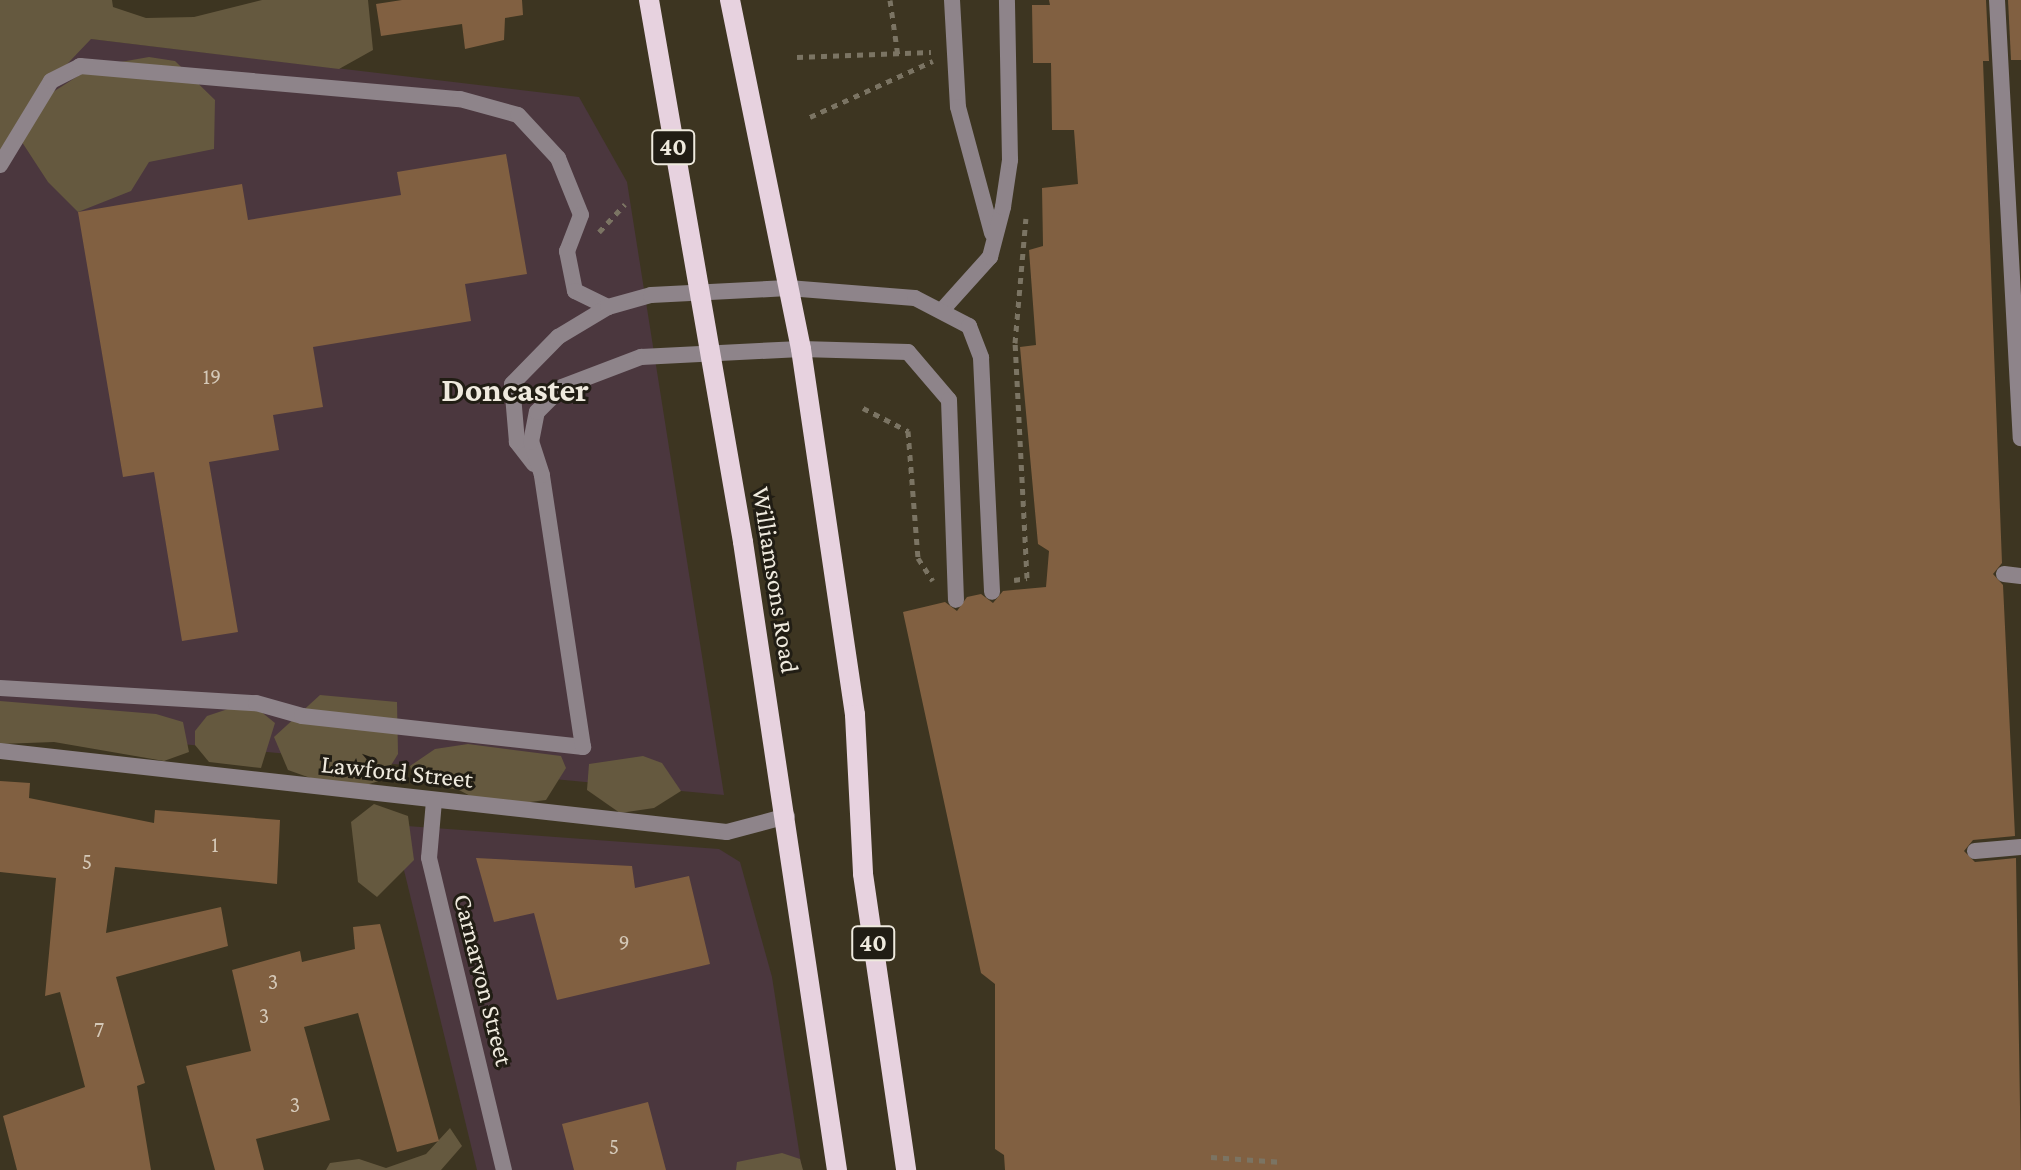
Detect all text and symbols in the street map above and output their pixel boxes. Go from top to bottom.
road number: 40 [651,127,695,167]
house number: 19 [203,364,221,390]
district label: Doncaster [441,370,589,410]
street label: Williamsons Road [745,484,805,676]
street label: Lawford Street [319,748,475,796]
house number: 1 [211,832,219,858]
house number: 5 [82,849,92,875]
street label: Carnarvon Street [447,891,519,1069]
road number: 40 [851,923,895,963]
house number: 9 [618,930,630,956]
house number: 3 [268,969,278,995]
house number: 3 [259,1003,269,1029]
house number: 7 [94,1017,104,1043]
house number: 3 [290,1092,300,1118]
house number: 5 [609,1134,619,1160]

